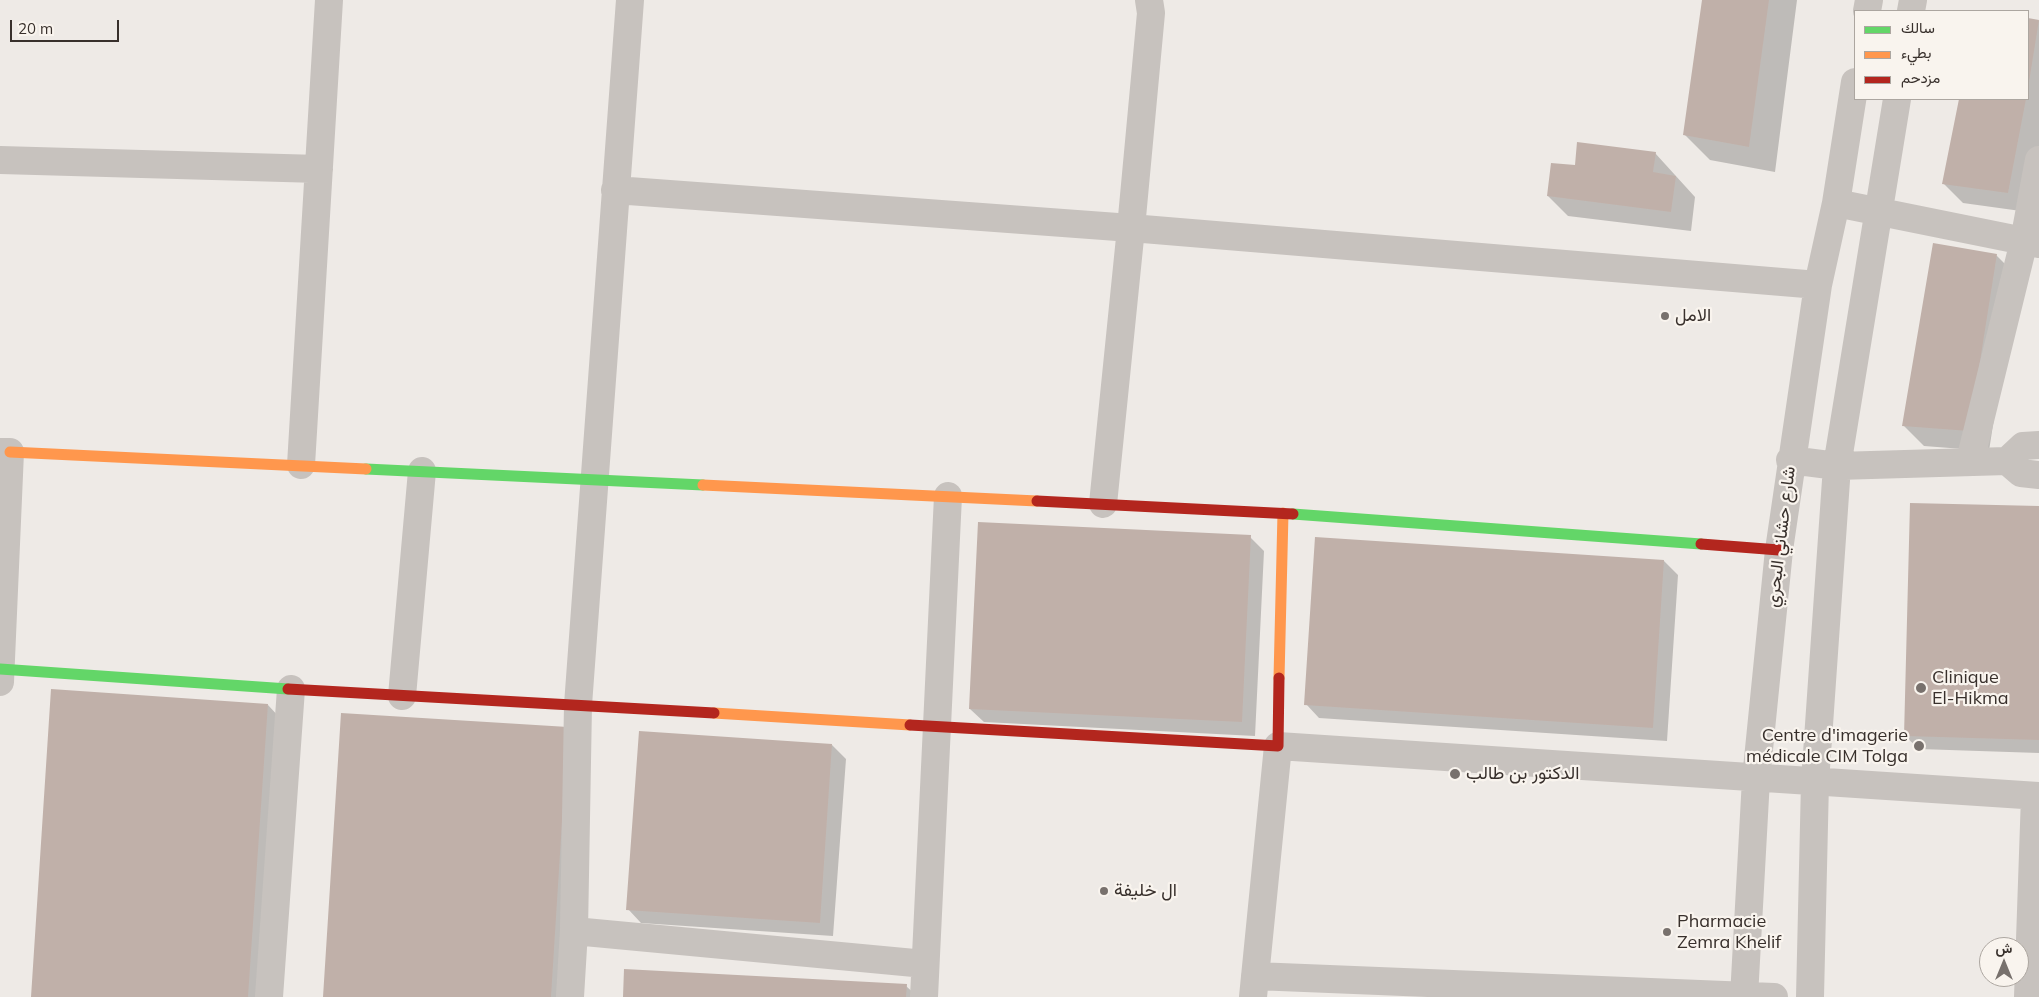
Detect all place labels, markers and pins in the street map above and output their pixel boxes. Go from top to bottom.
place label: الامل [1675,305,1711,327]
marker: الامل [1659,310,1671,322]
place label: Clinique El-Hikma [1932,667,2009,710]
marker: Clinique El-Hikma [1914,681,1928,695]
place label: Centre d'imagerie médicale CIM Tolga [1746,725,1908,768]
marker: Centre d'imagerie médicale CIM Tolga [1912,739,1926,753]
place label: الدكتور بن طالب [1466,763,1579,785]
marker: الدكتور بن طالب [1448,767,1462,781]
place label: ال خليفة [1114,880,1177,902]
marker: ال خليفة [1098,885,1110,897]
place label: Pharmacie Zemra Khelif [1677,911,1781,954]
marker: Pharmacie Zemra Khelif [1661,926,1673,938]

